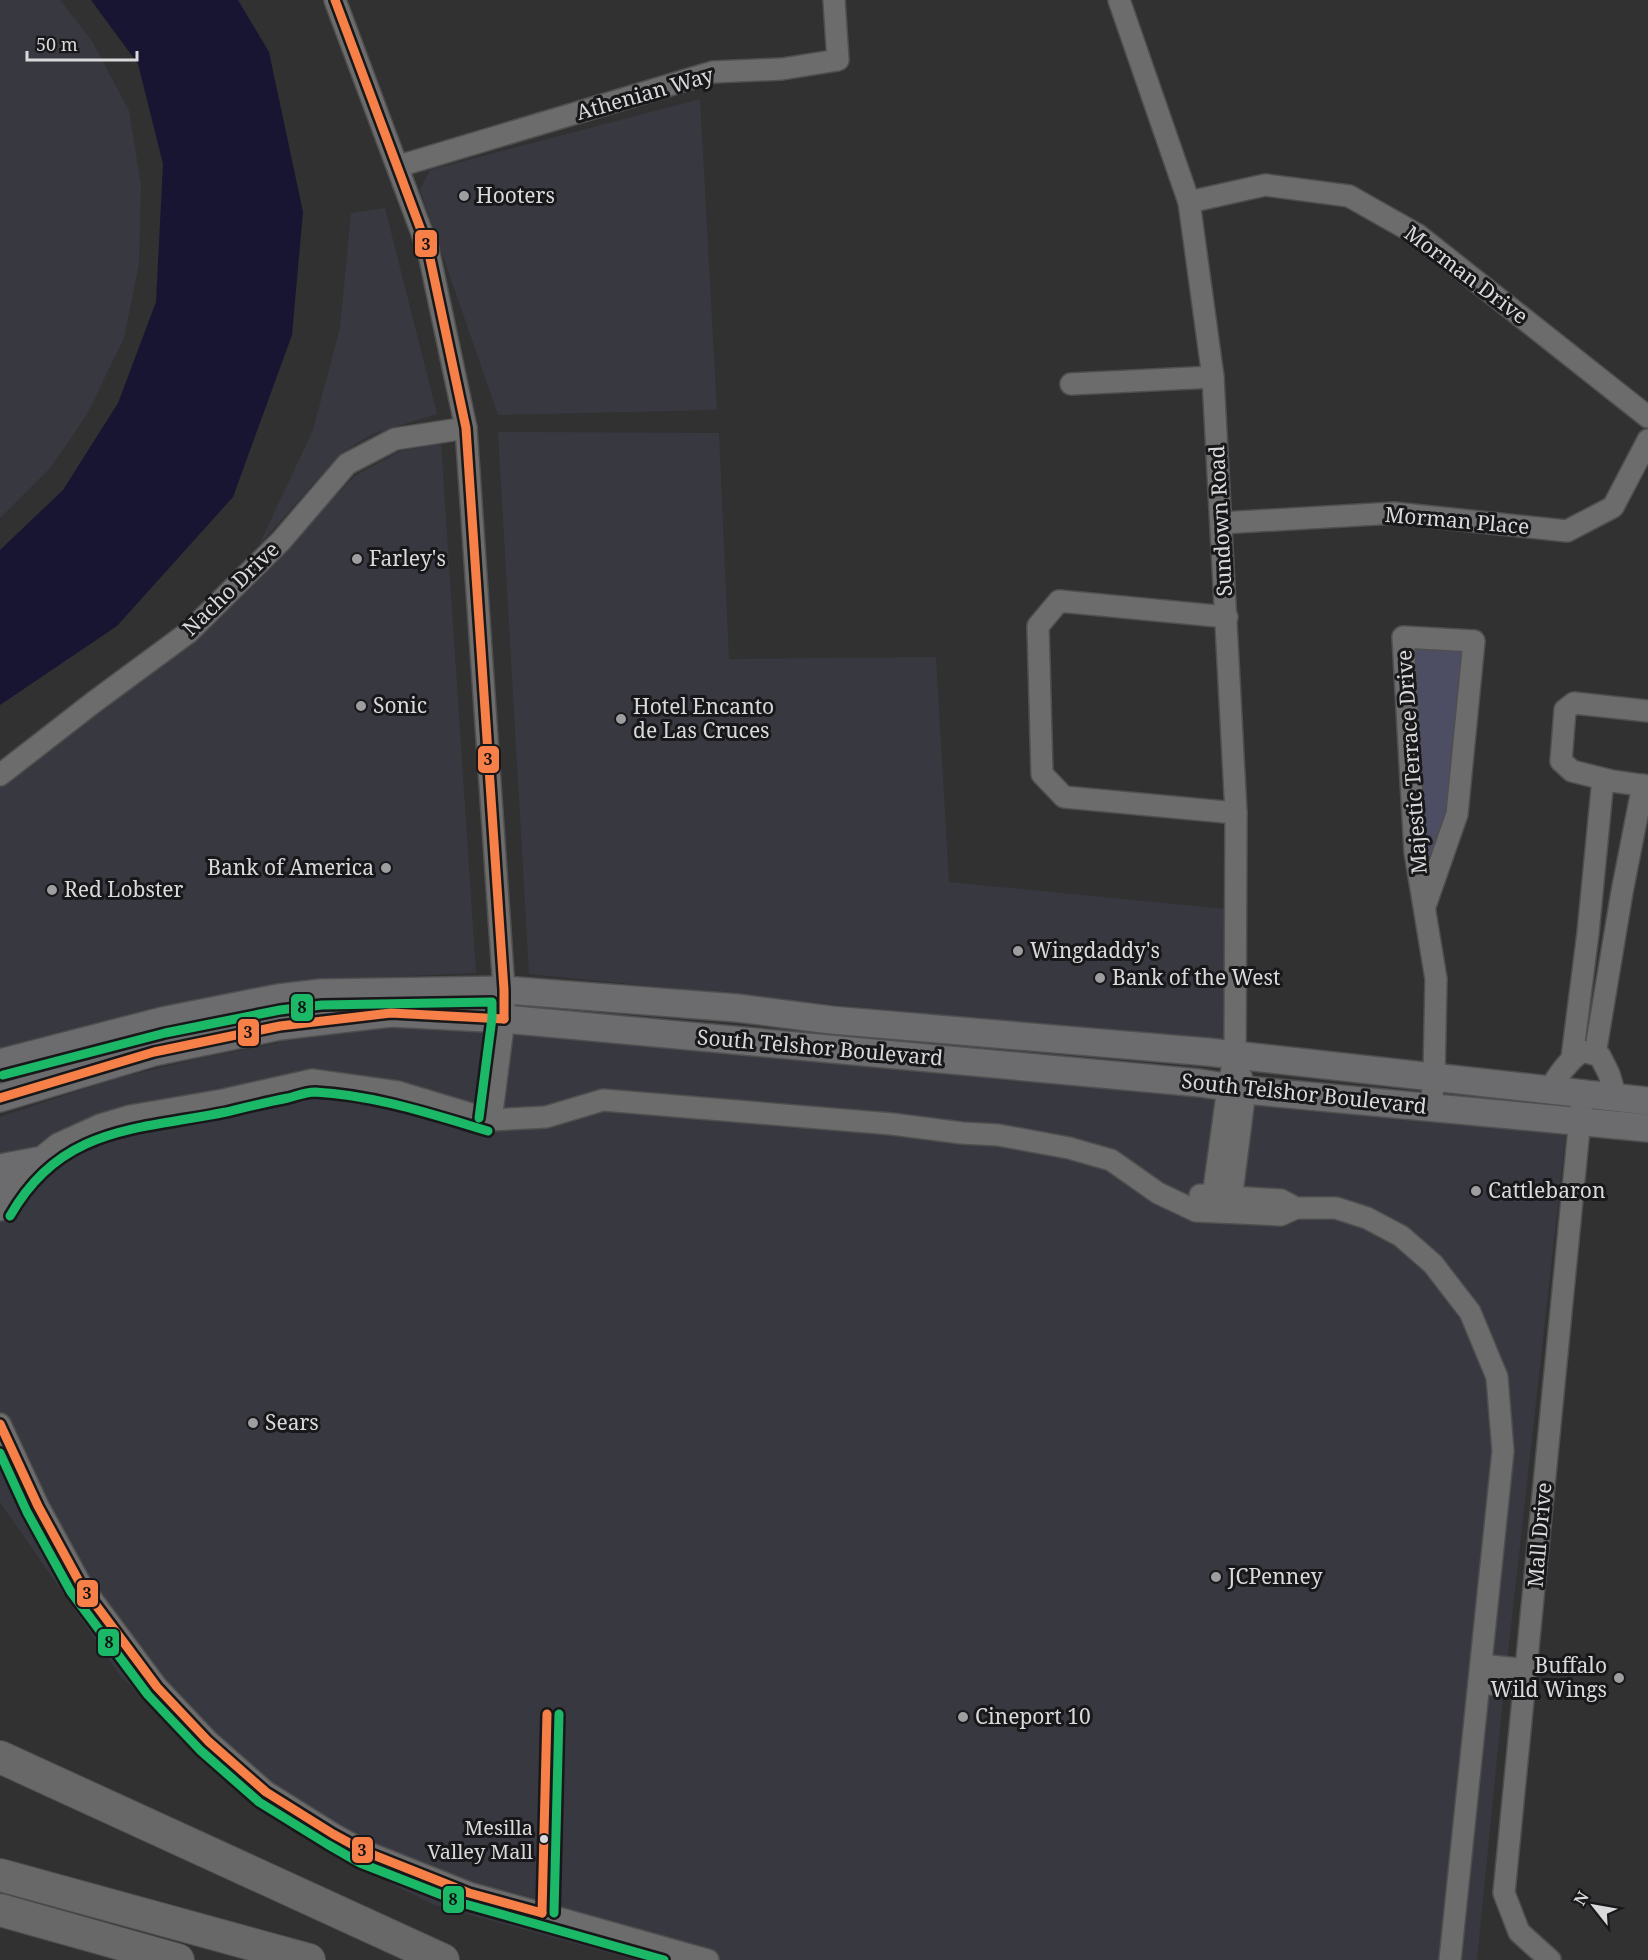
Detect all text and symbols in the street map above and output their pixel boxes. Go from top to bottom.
scale bar [27,24,136,62]
text: 50 m [36,32,78,56]
street label: Athenian Way [573,60,717,126]
place label: Hooters [476,181,555,209]
marker: Hooters [457,189,471,203]
street label: Morman Drive [1399,219,1534,330]
line badge: 3 [414,229,438,258]
text: 3 [421,233,431,255]
street label: Sundown Road [1202,445,1238,597]
street label: Morman Place [1384,500,1531,540]
street label: Nacho Drive [176,535,285,642]
place label: Farley's [369,544,446,572]
marker: Farley's [350,552,364,566]
street label: Majestic Terrace Drive [1389,649,1433,875]
place label: Sonic [373,691,427,719]
place label: Hotel Encanto de Las Cruces [633,692,774,744]
marker: Sonic [354,699,368,713]
marker: Hotel Encanto de Las Cruces [614,712,628,726]
line badge: 3 [477,745,500,774]
text: 3 [483,748,493,770]
place label: Bank of America [207,853,374,881]
marker: Bank of America [379,861,393,875]
place label: Red Lobster [64,875,184,903]
marker: Red Lobster [45,883,59,897]
place label: Wingdaddy's [1030,936,1160,964]
marker: Wingdaddy's [1011,944,1025,958]
place label: Bank of the West [1112,963,1280,991]
marker: Bank of the West [1093,971,1107,985]
line badge: 8 [290,993,314,1022]
text: 8 [297,996,307,1018]
line badge: 3 [237,1018,260,1047]
text: 3 [243,1021,253,1043]
street label: South Telshor Boulevard [696,1022,944,1072]
street label: South Telshor Boulevard [1180,1066,1428,1120]
place label: Cattlebaron [1488,1176,1606,1204]
marker: Cattlebaron [1469,1184,1483,1198]
place label: Sears [265,1408,319,1436]
marker: Sears [246,1416,260,1430]
street label: Mall Drive [1520,1481,1558,1589]
place label: JCPenney [1227,1562,1323,1590]
marker: JCPenney [1209,1570,1223,1584]
line badge: 3 [76,1579,99,1608]
text: 3 [82,1582,92,1604]
line badge: 8 [97,1628,120,1657]
text: 8 [104,1631,114,1653]
place label: Buffalo Wild Wings [1490,1651,1607,1703]
marker: Buffalo Wild Wings [1612,1671,1626,1685]
place label: Cineport 10 [975,1702,1091,1730]
marker: Cineport 10 [956,1710,970,1724]
place label: Mesilla Valley Mall [427,1814,533,1865]
marker: Mesilla Valley Mall [538,1833,550,1845]
line badge: 3 [351,1836,374,1864]
text: 3 [357,1839,367,1861]
north arrow [1564,1876,1624,1936]
line badge: 8 [442,1885,465,1914]
text: N [1568,1887,1594,1909]
text: 8 [448,1888,458,1910]

